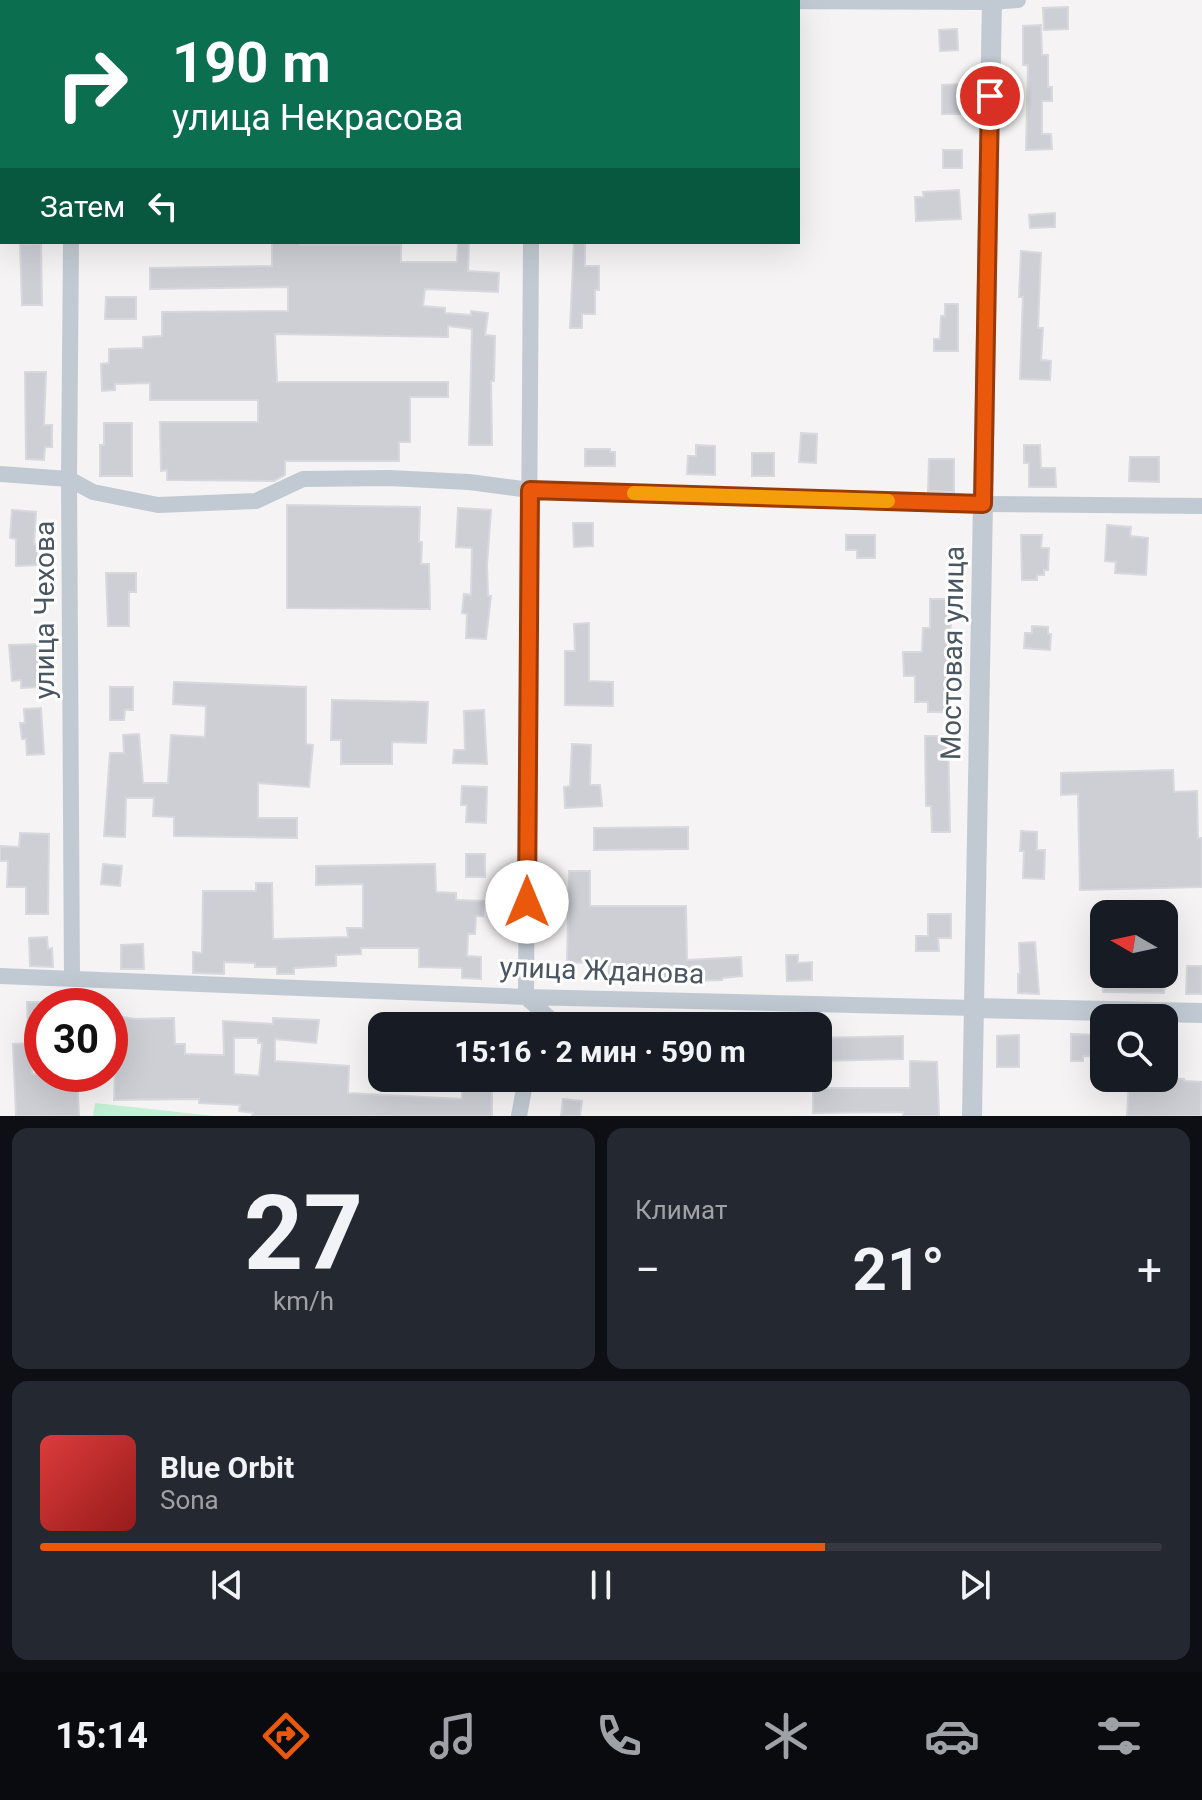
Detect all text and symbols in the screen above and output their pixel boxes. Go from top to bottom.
text: 190 m [172,30,331,96]
icon: right [40,32,144,136]
pin [956,62,1024,130]
icon: arrive [968,74,1012,118]
text: улица Некрасова [172,97,463,139]
icon: left [141,184,185,228]
text: Затем [40,189,125,224]
street label: улица Чехова [28,521,61,699]
street label: Мостовая улица [934,546,971,760]
position arrow [485,860,569,944]
north arrow [1090,900,1178,988]
map controls [1090,900,1178,1092]
street label: улица Жданова [499,950,705,991]
speed limit sign: 30 [24,988,128,1092]
button: search [1090,1004,1178,1092]
text: 15:16 · 2 мин · 590 m [454,1034,746,1069]
text: 27 [244,1173,363,1294]
text: Климат [635,1195,727,1225]
text: 21° [852,1234,945,1305]
text: − [635,1244,660,1296]
text: + [1137,1244,1162,1296]
text: km/h [273,1286,334,1316]
text: Blue Orbit [160,1450,294,1485]
text: Sona [160,1485,219,1515]
icon: previous [205,1563,249,1607]
icon: pause [579,1563,623,1607]
icon: next [953,1563,997,1607]
icon: directions [258,1708,314,1764]
icon: music [425,1708,481,1764]
icon: phone [591,1708,647,1764]
icon: climate [758,1708,814,1764]
icon: car [924,1708,980,1764]
icon: filters [1091,1708,1147,1764]
text: 15:14 [55,1715,148,1757]

